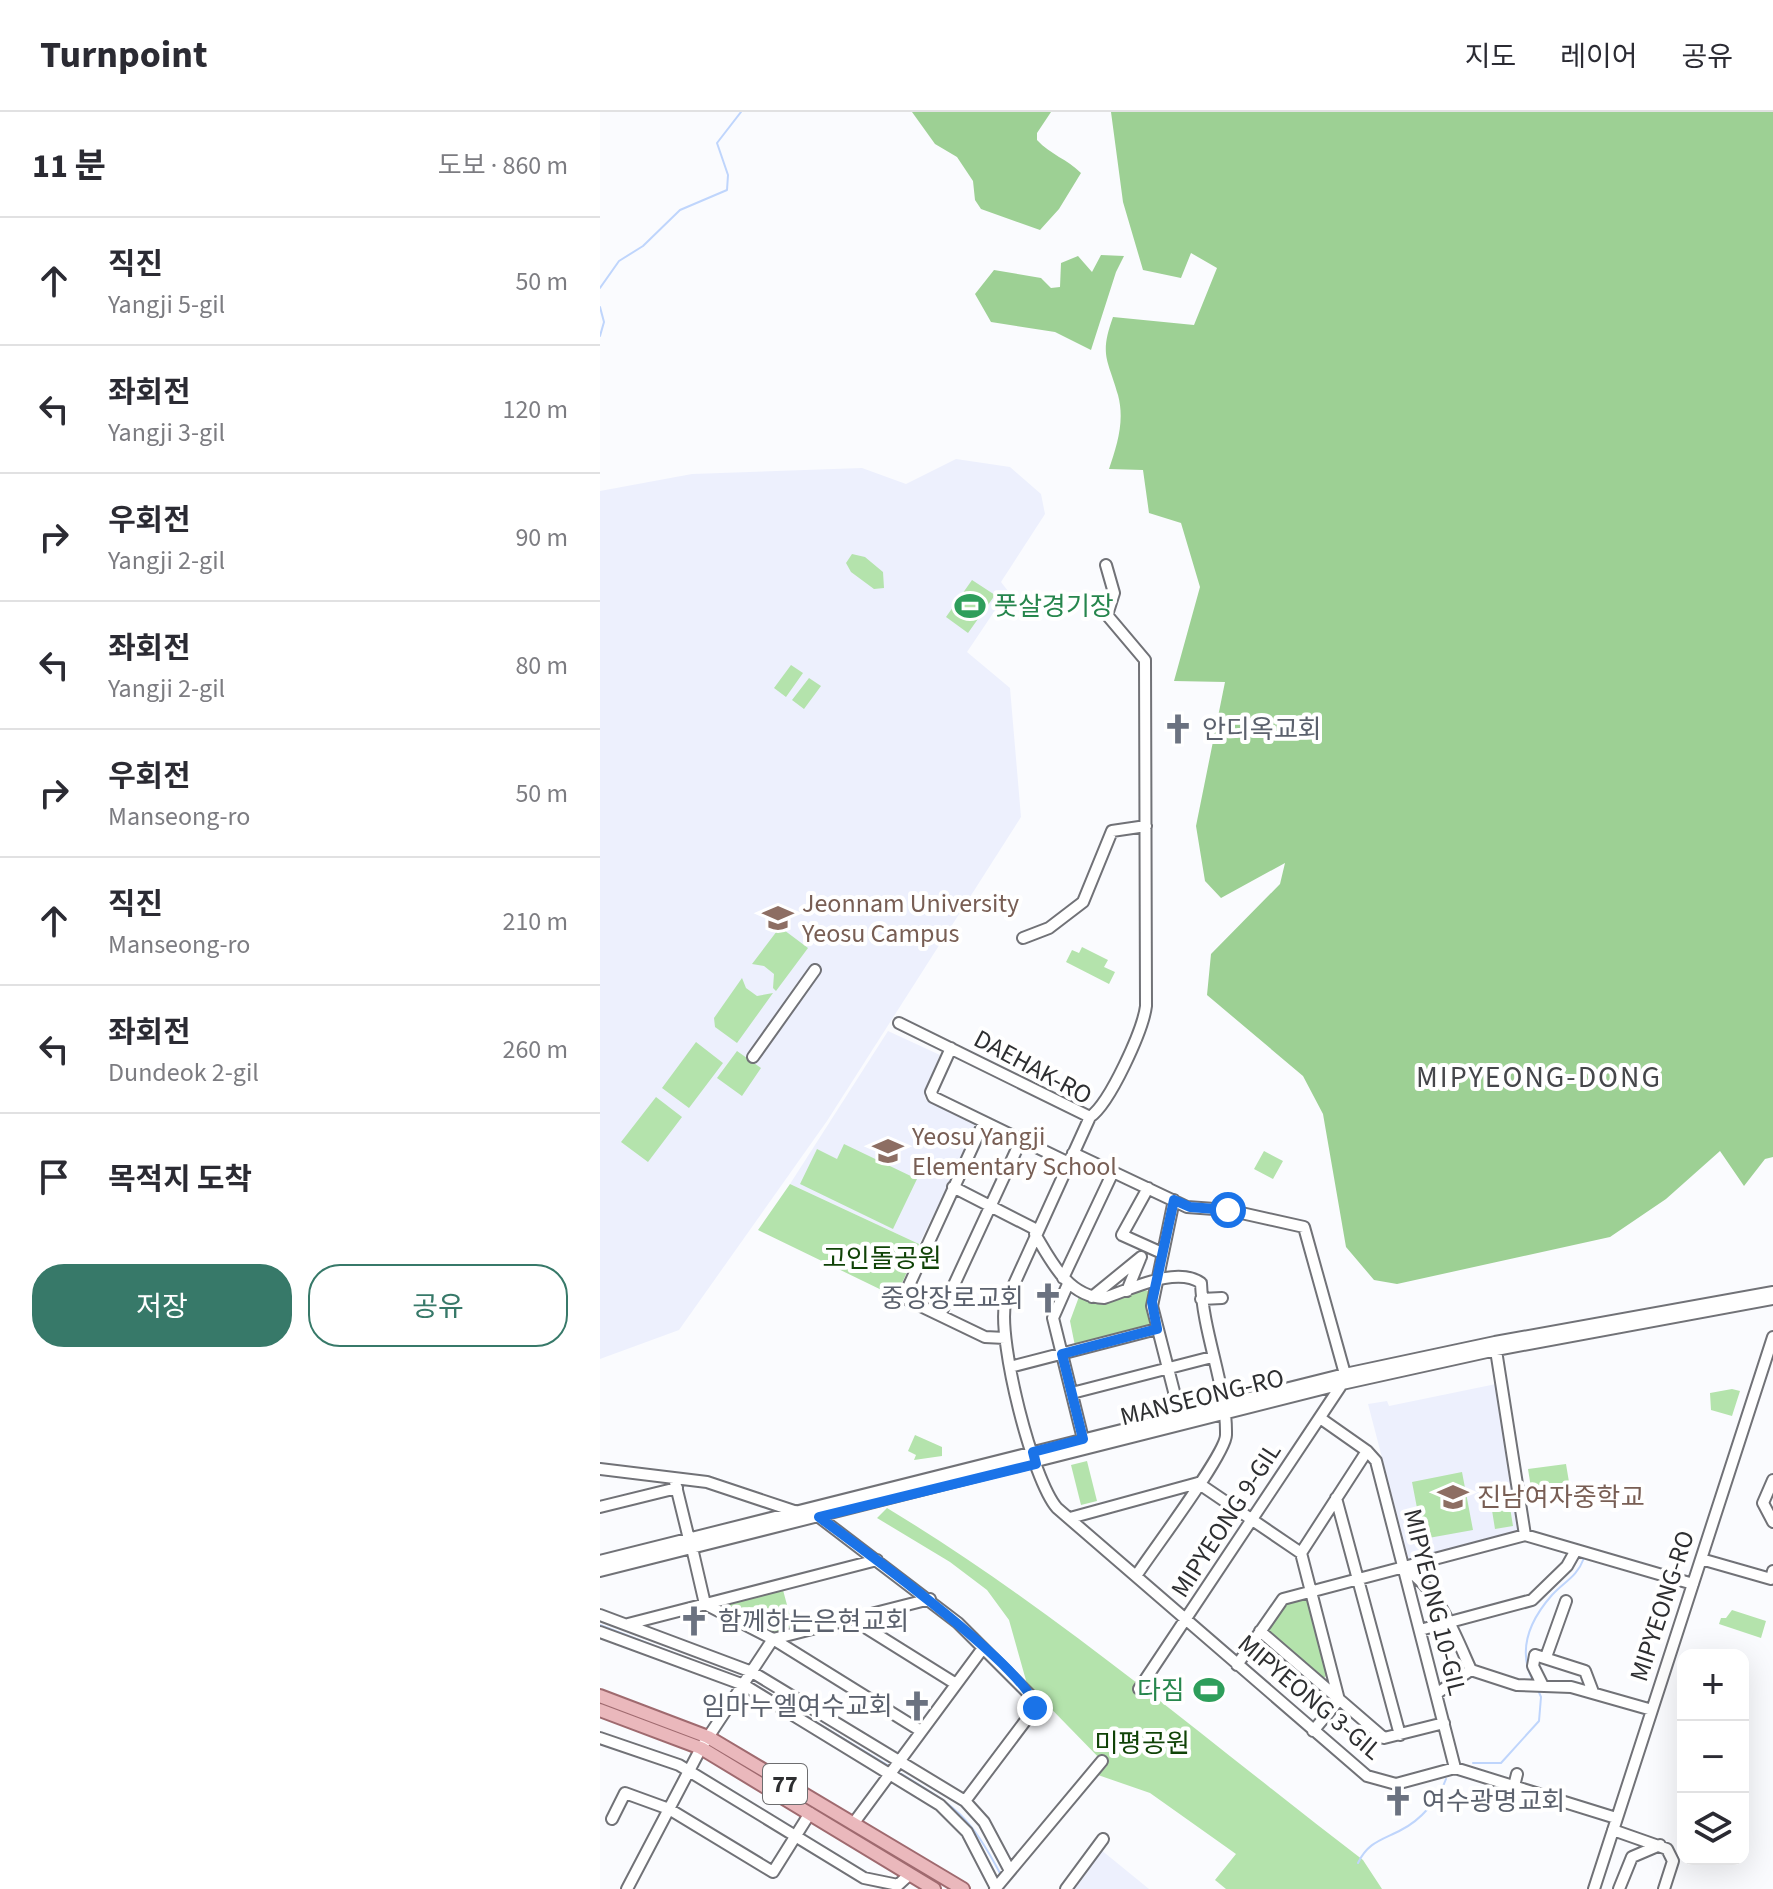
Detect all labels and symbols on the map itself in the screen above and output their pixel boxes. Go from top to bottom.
place label: 풋살경기장 [994,588,1114,625]
sports icon: 풋살경기장 [953,589,987,623]
place label: 안디옥교회 [1202,711,1322,748]
church icon: 안디옥교회 [1161,712,1195,746]
place label: Jeonnam University Yeosu Campus [801,885,1019,952]
school or university icon: Jeonnam University Yeosu Campus [761,901,795,935]
street label: DAEHAK-RO [967,1020,1099,1114]
district label: MIPYEONG-DONG [1416,1056,1662,1099]
place label: Yeosu Yangji Elementary School [911,1118,1117,1185]
school or university icon: Yeosu Yangji Elementary School [871,1134,905,1168]
route start [1210,1192,1246,1228]
park label: 고인돌공원 [822,1240,942,1277]
place label: 중앙장로교회 [880,1280,1024,1317]
church icon: 중앙장로교회 [1031,1281,1065,1315]
street label: MANSEONG-RO [1116,1359,1288,1435]
street label: MIPYEONG 9-GIL [1162,1435,1290,1605]
place label: 진남여자중학교 [1477,1479,1644,1516]
school or university icon: 진남여자중학교 [1436,1480,1470,1514]
street label: MIPYEONG 10-GIL [1394,1505,1476,1699]
street label: MIPYEONG-RO [1620,1526,1704,1686]
place label: 함께하는은현교회 [718,1603,909,1640]
church icon: 함께하는은현교회 [677,1604,711,1638]
street label: MIPYEONG 3-GIL [1230,1626,1390,1768]
place label: 다짐 [1137,1672,1185,1709]
sports icon: 다짐 [1192,1673,1226,1707]
place label: 임마누엘여수교회 [702,1688,893,1725]
church icon: 임마누엘여수교회 [900,1689,934,1723]
route end [1017,1690,1053,1726]
park label: 미평공원 [1094,1725,1190,1762]
road number: 77 [763,1764,807,1804]
place label: 여수광명교회 [1422,1783,1566,1820]
church icon: 여수광명교회 [1381,1784,1415,1818]

